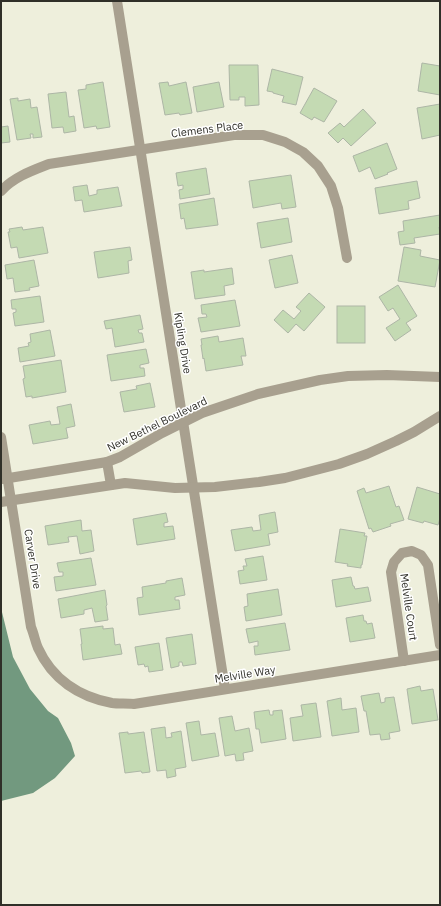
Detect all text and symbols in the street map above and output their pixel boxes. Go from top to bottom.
street label: Clemens Place [170,118,244,140]
street label: Kipling Drive [171,311,195,375]
street label: New Bethel Boulevard [105,394,209,454]
street label: Carver Drive [21,528,45,590]
street label: Melville Court [397,572,421,642]
street label: Melville Way [213,662,277,686]

